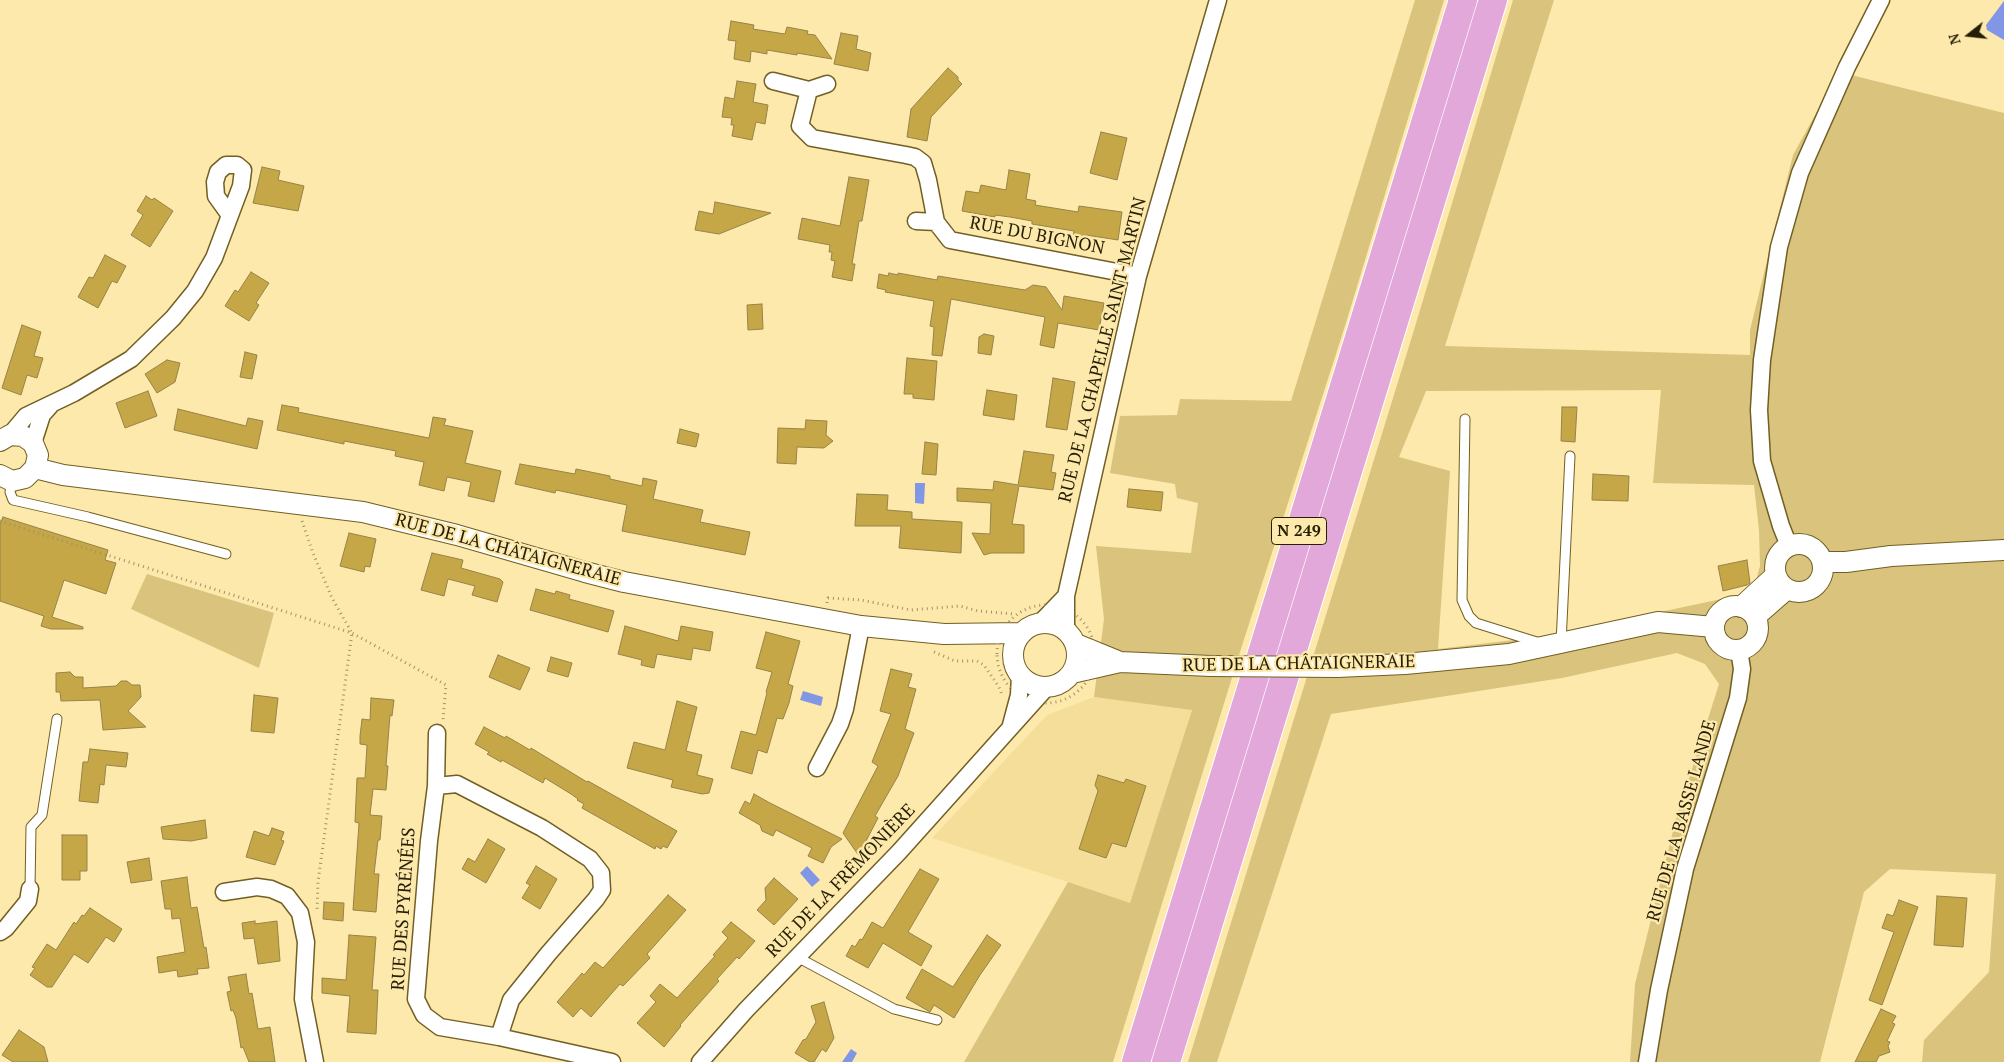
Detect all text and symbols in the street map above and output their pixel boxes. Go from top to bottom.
north arrow [1944,10,1994,60]
text: N [1944,32,1965,47]
street label: RUE DE LA CHAPELLE SAINT-MARTIN [1055,195,1151,505]
street label: RUE DU BIGNON [968,212,1106,260]
street label: RUE DE LA CHÂTAIGNERAIE [393,509,623,591]
road number: N 249 [1272,518,1326,544]
street label: RUE DE LA CHÂTAIGNERAIE [1182,651,1416,677]
street label: RUE DE LA BASSE LANDE [1643,718,1721,924]
street label: RUE DE LA FRÉMONIÈRE [762,800,920,962]
street label: RUE DES PYRÉNÉES [388,827,420,991]

